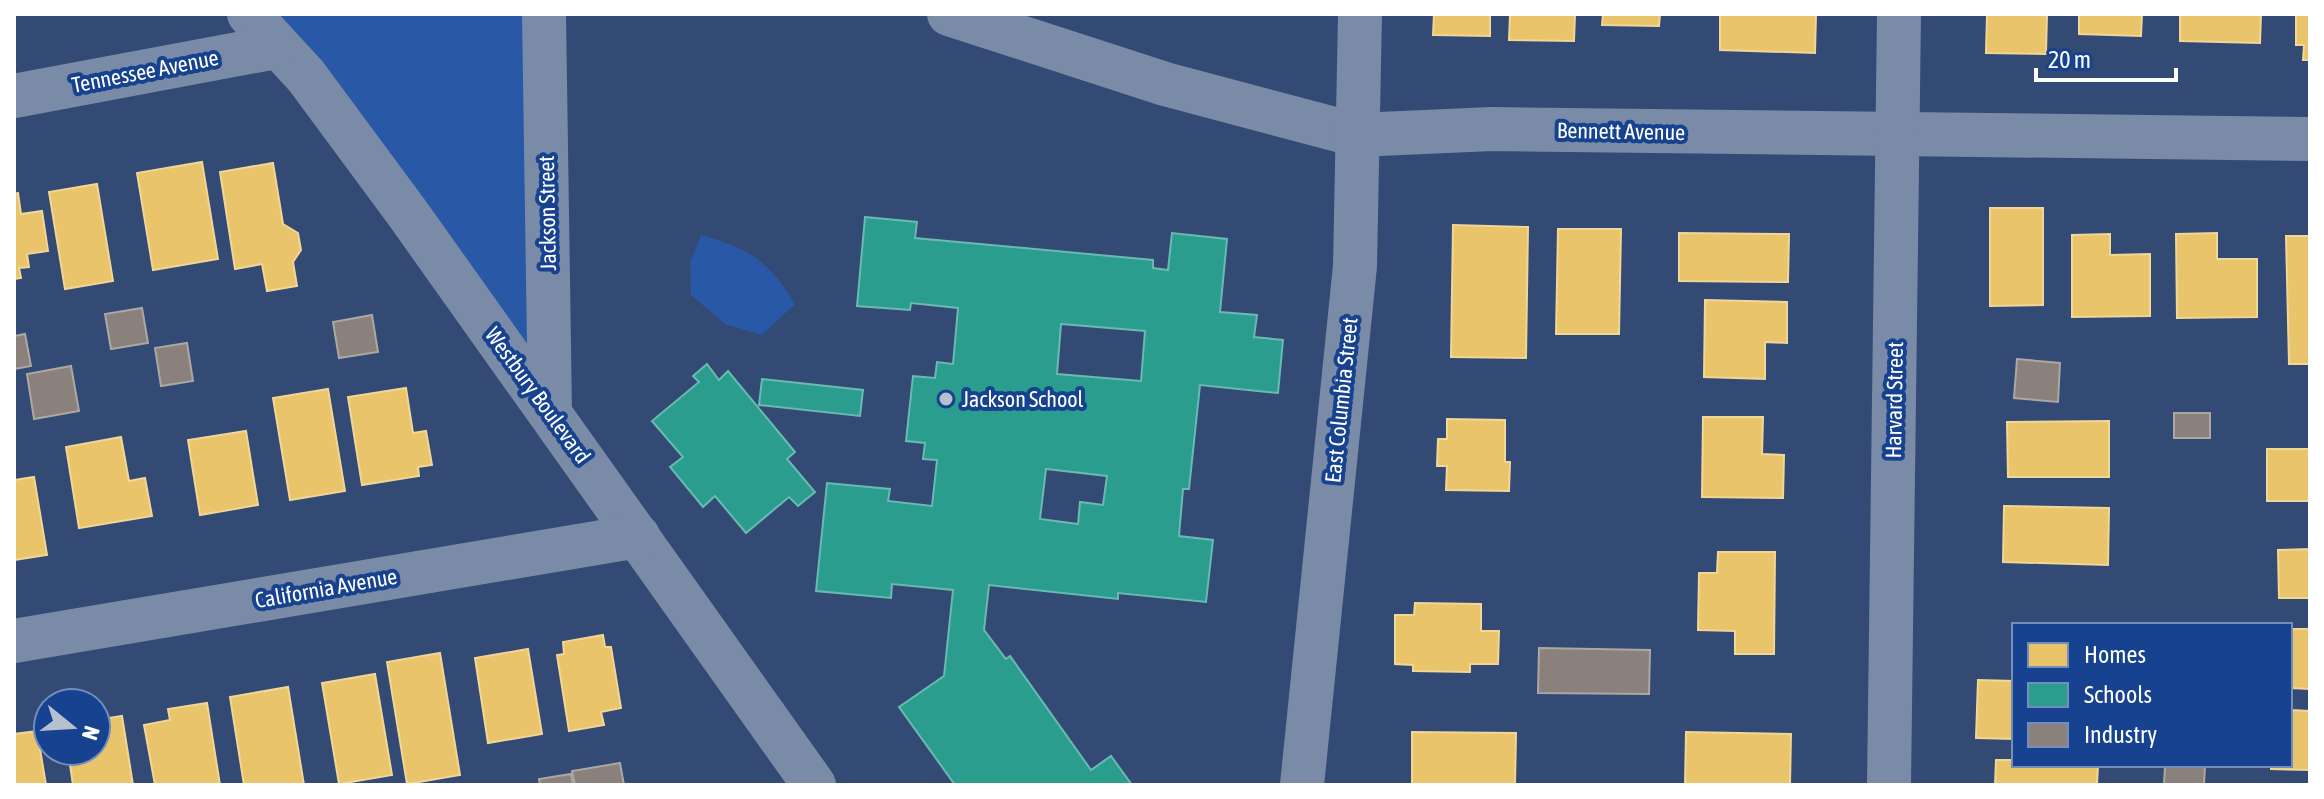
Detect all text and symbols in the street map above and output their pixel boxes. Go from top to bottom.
scale bar [2036,32,2176,82]
street label: Tennessee Avenue [69,44,221,98]
text: 20 m [2048,46,2091,73]
street label: Bennett Avenue [1557,117,1685,145]
street label: Jackson Street [533,155,561,271]
street label: East Columbia Street [1319,316,1363,484]
street label: Westbury Boulevard [480,322,596,468]
street label: Harvard Street [1880,341,1908,459]
place label: Jackson School [962,386,1084,412]
marker: Jackson School [937,390,955,408]
street label: California Avenue [253,563,399,613]
legend [2012,623,2292,767]
text: Homes [2084,641,2146,668]
text: Schools [2084,681,2152,708]
north arrow [32,687,112,767]
text: Industry [2084,721,2157,748]
text: N [77,723,105,743]

